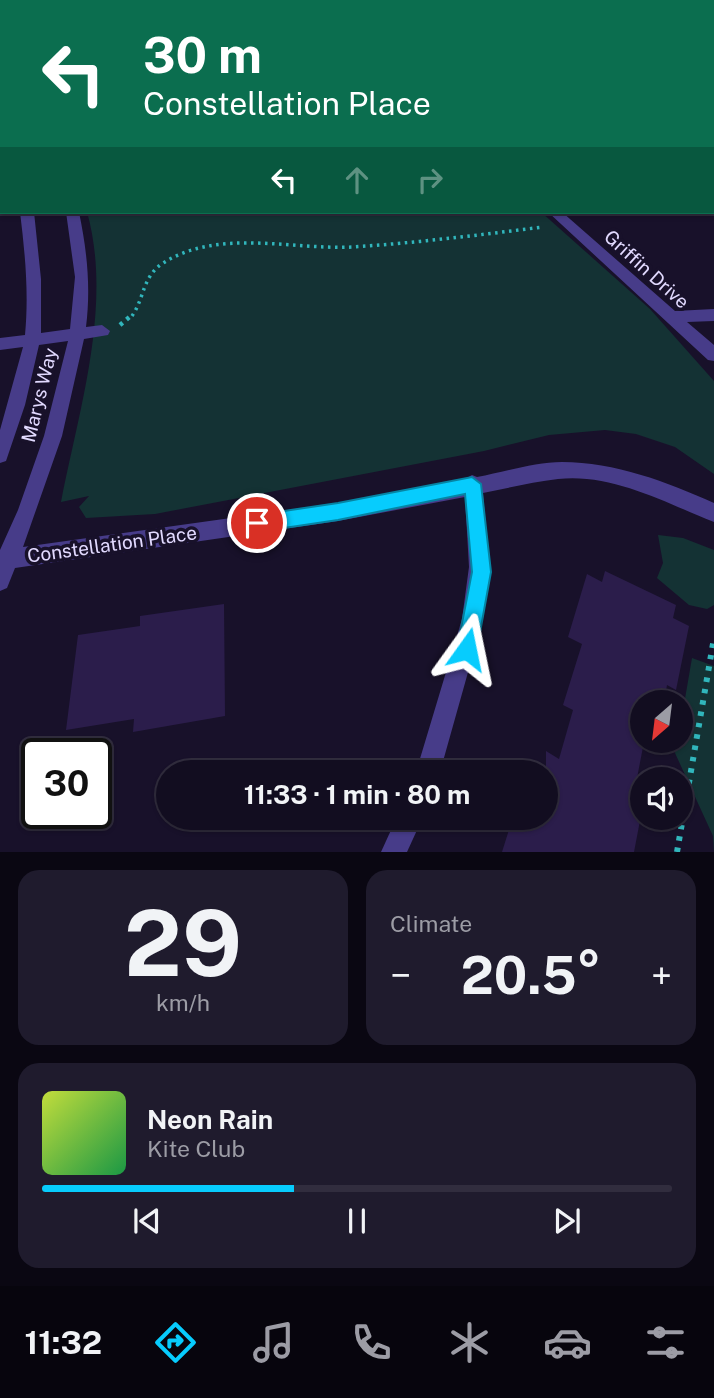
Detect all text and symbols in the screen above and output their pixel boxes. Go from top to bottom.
text: 30 m [143,26,262,84]
icon: left [28,28,119,119]
text: Constellation Place [143,85,431,122]
icon: left [265,161,303,199]
icon: ahead [338,161,376,199]
icon: right [411,161,449,199]
street label: Griffin Drive [600,225,694,313]
street label: Marys Way [17,346,61,444]
pin [227,493,287,553]
icon: arrive [238,504,276,542]
street label: Constellation Place [26,521,198,567]
position arrow [430,612,504,686]
north arrow [630,690,693,752]
map controls [630,690,693,830]
speed limit sign: 30 [21,738,112,829]
button: sound [630,767,693,830]
text: 11:33 · 1 min · 80 m [244,779,470,810]
text: 29 [124,890,242,996]
text: Climate [390,910,472,937]
text: 20.5° [461,945,601,1006]
text: − [390,953,411,998]
text: + [651,953,672,998]
text: km/h [156,989,210,1016]
text: Neon Rain [147,1104,273,1135]
text: Kite Club [147,1135,245,1162]
icon: previous [128,1202,166,1240]
icon: pause [338,1202,376,1240]
icon: next [548,1202,586,1240]
icon: directions [151,1318,200,1367]
icon: music [249,1318,298,1367]
icon: phone [347,1318,396,1367]
icon: climate [445,1318,494,1367]
icon: car [543,1318,592,1367]
icon: filters [641,1318,690,1367]
text: 11:32 [24,1324,102,1361]

